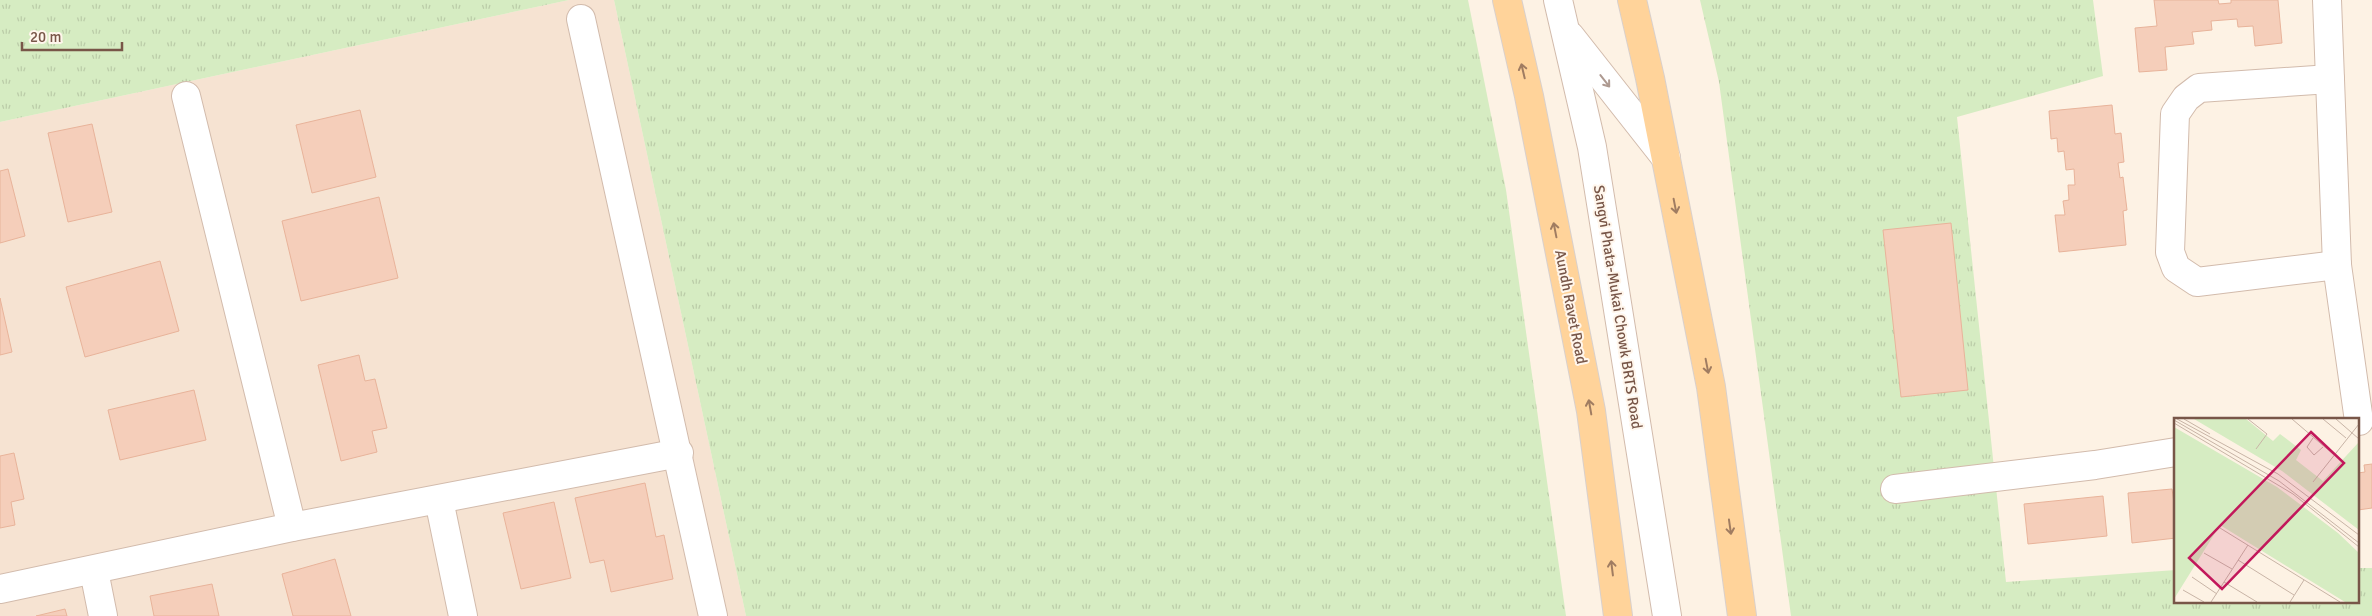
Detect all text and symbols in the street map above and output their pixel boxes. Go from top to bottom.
scale bar [22,20,122,52]
text: 20 m [30,28,61,46]
one-way arrow [1518,63,1527,79]
one-way arrow [1600,74,1611,87]
street label: Sangvi Phata-Mukai Chowk BRTS Road [1590,184,1646,430]
one-way arrow [1671,198,1681,214]
one-way arrow [1550,222,1560,238]
street label: Aundh Ravet Road [1551,248,1591,366]
one-way arrow [1702,357,1712,373]
one-way arrow [1585,399,1595,415]
inset map [2174,418,2360,604]
one-way arrow [1725,518,1735,534]
one-way arrow [1606,560,1616,576]

